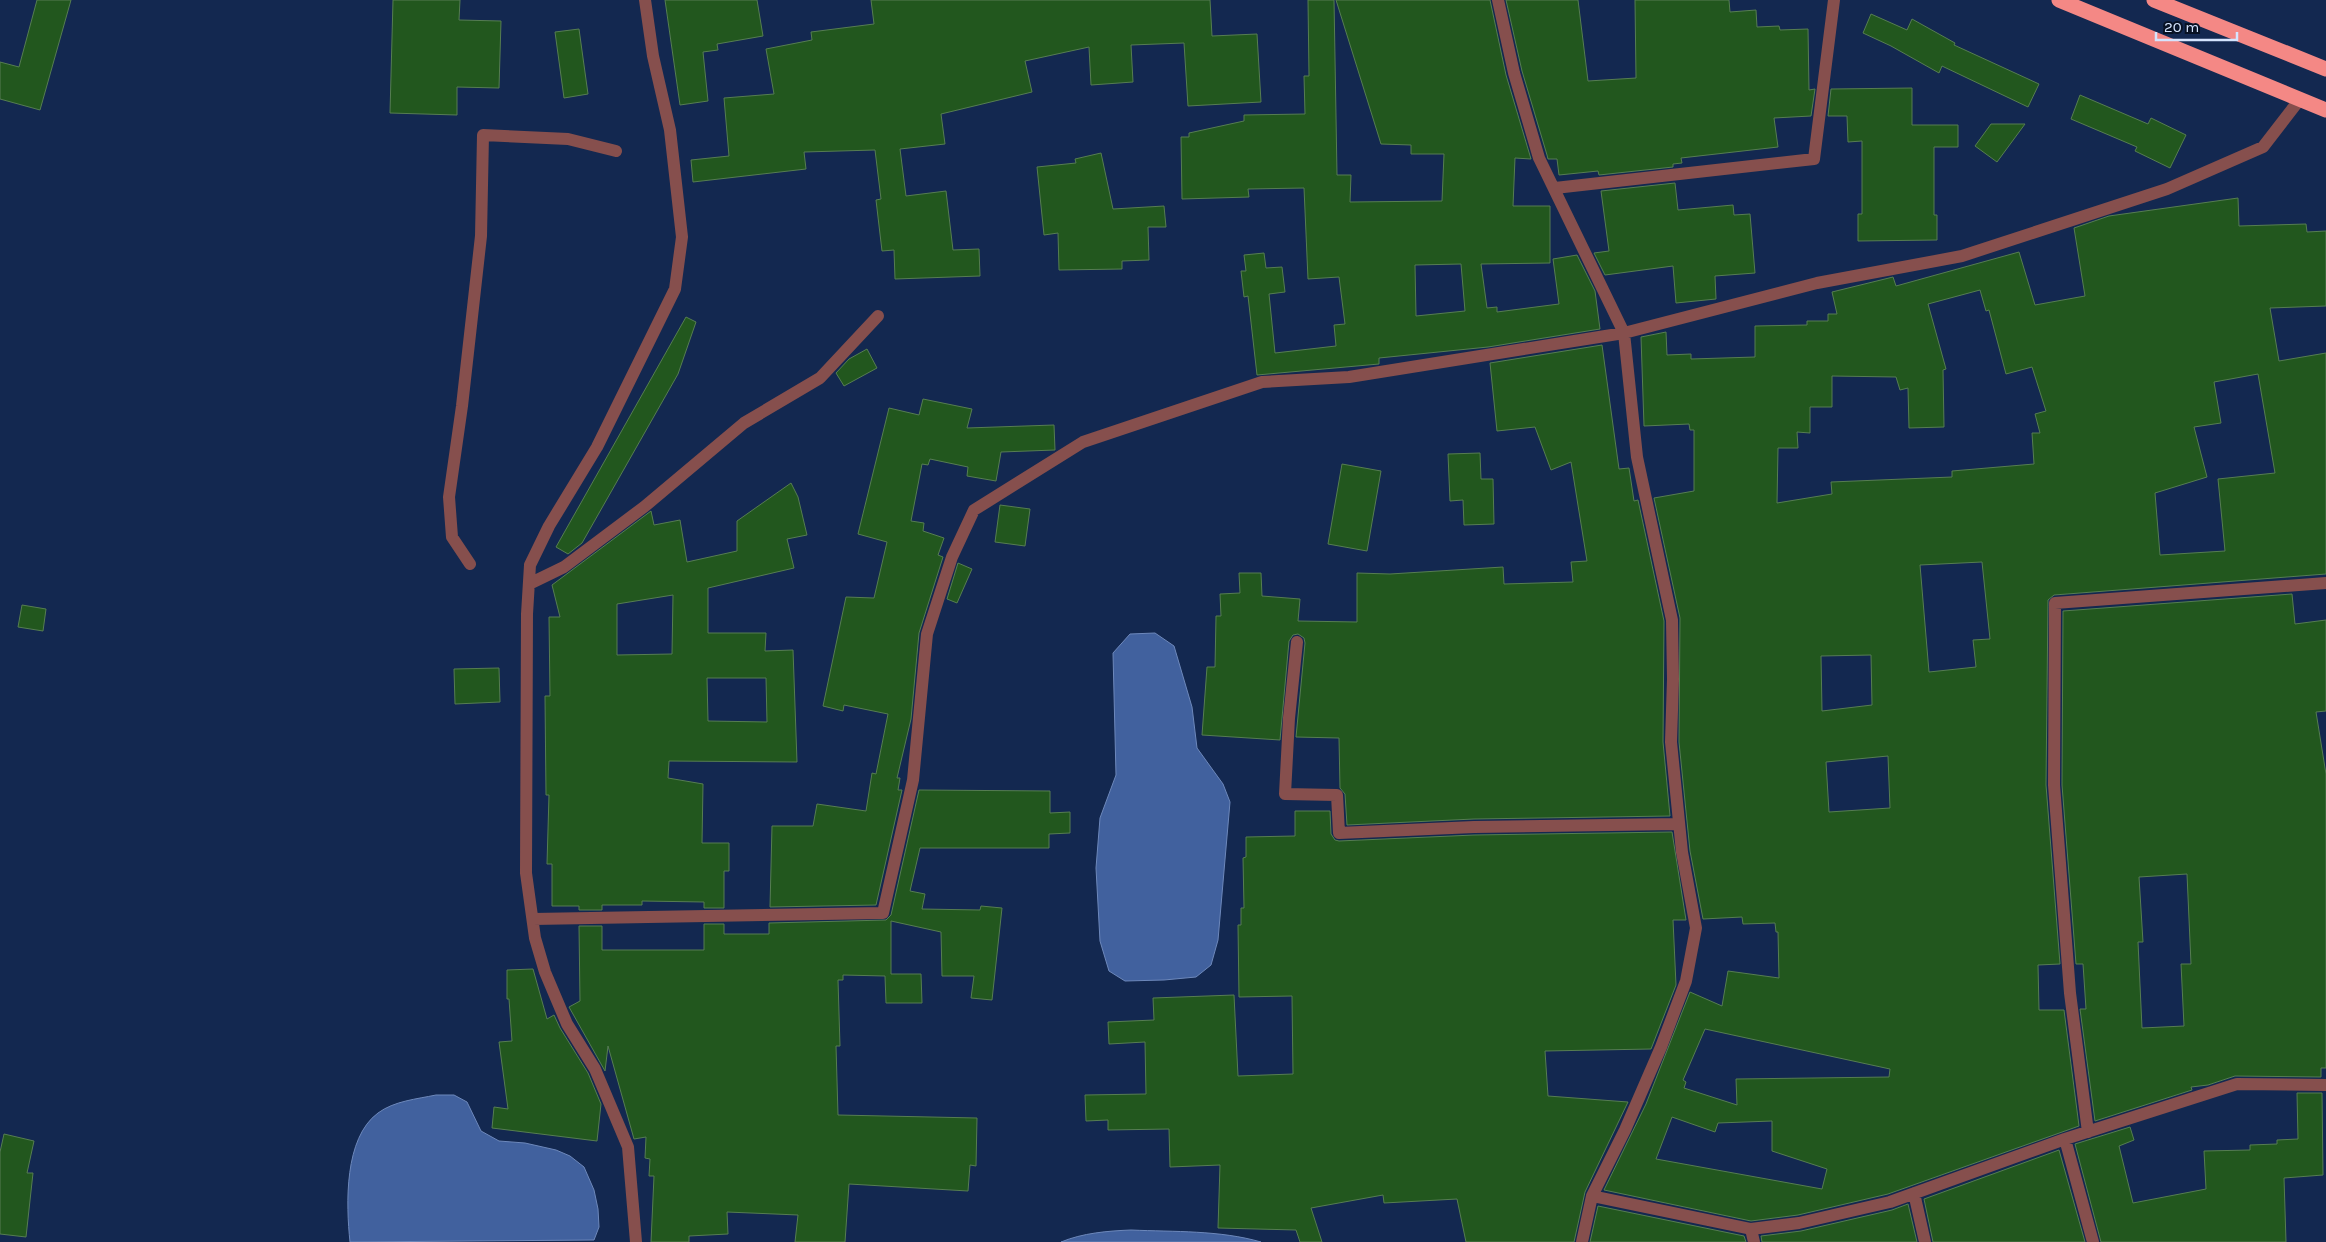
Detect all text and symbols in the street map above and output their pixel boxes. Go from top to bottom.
scale bar [2156,10,2237,42]
text: 20 m [2164,18,2199,36]

